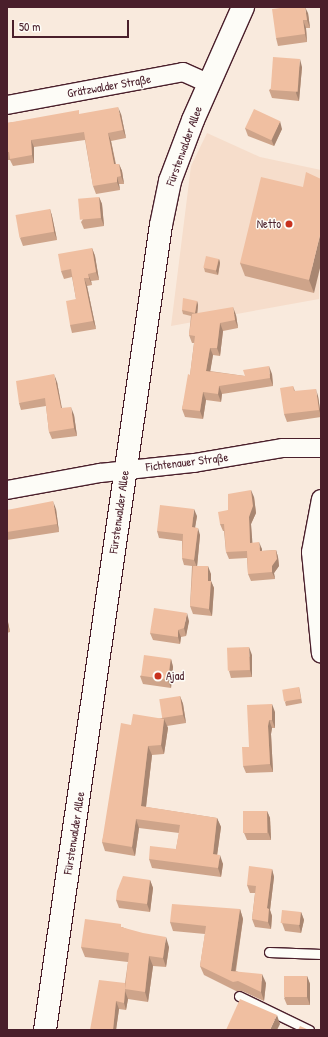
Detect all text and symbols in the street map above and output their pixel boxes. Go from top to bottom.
scale bar [14,12,131,38]
text: 50 m [19,18,40,35]
street label: Grätzwalder Straße [66,72,152,100]
street label: Fürstenwalder Allee [163,104,205,188]
place label: Netto [257,217,281,231]
marker: Netto [284,219,294,229]
street label: Fichtenauer Straße [145,450,229,474]
street label: Fürstenwalder Allee [106,470,132,554]
place label: Ajad [166,669,184,683]
marker: Ajad [153,671,163,681]
street label: Fürstenwalder Allee [60,791,88,875]

